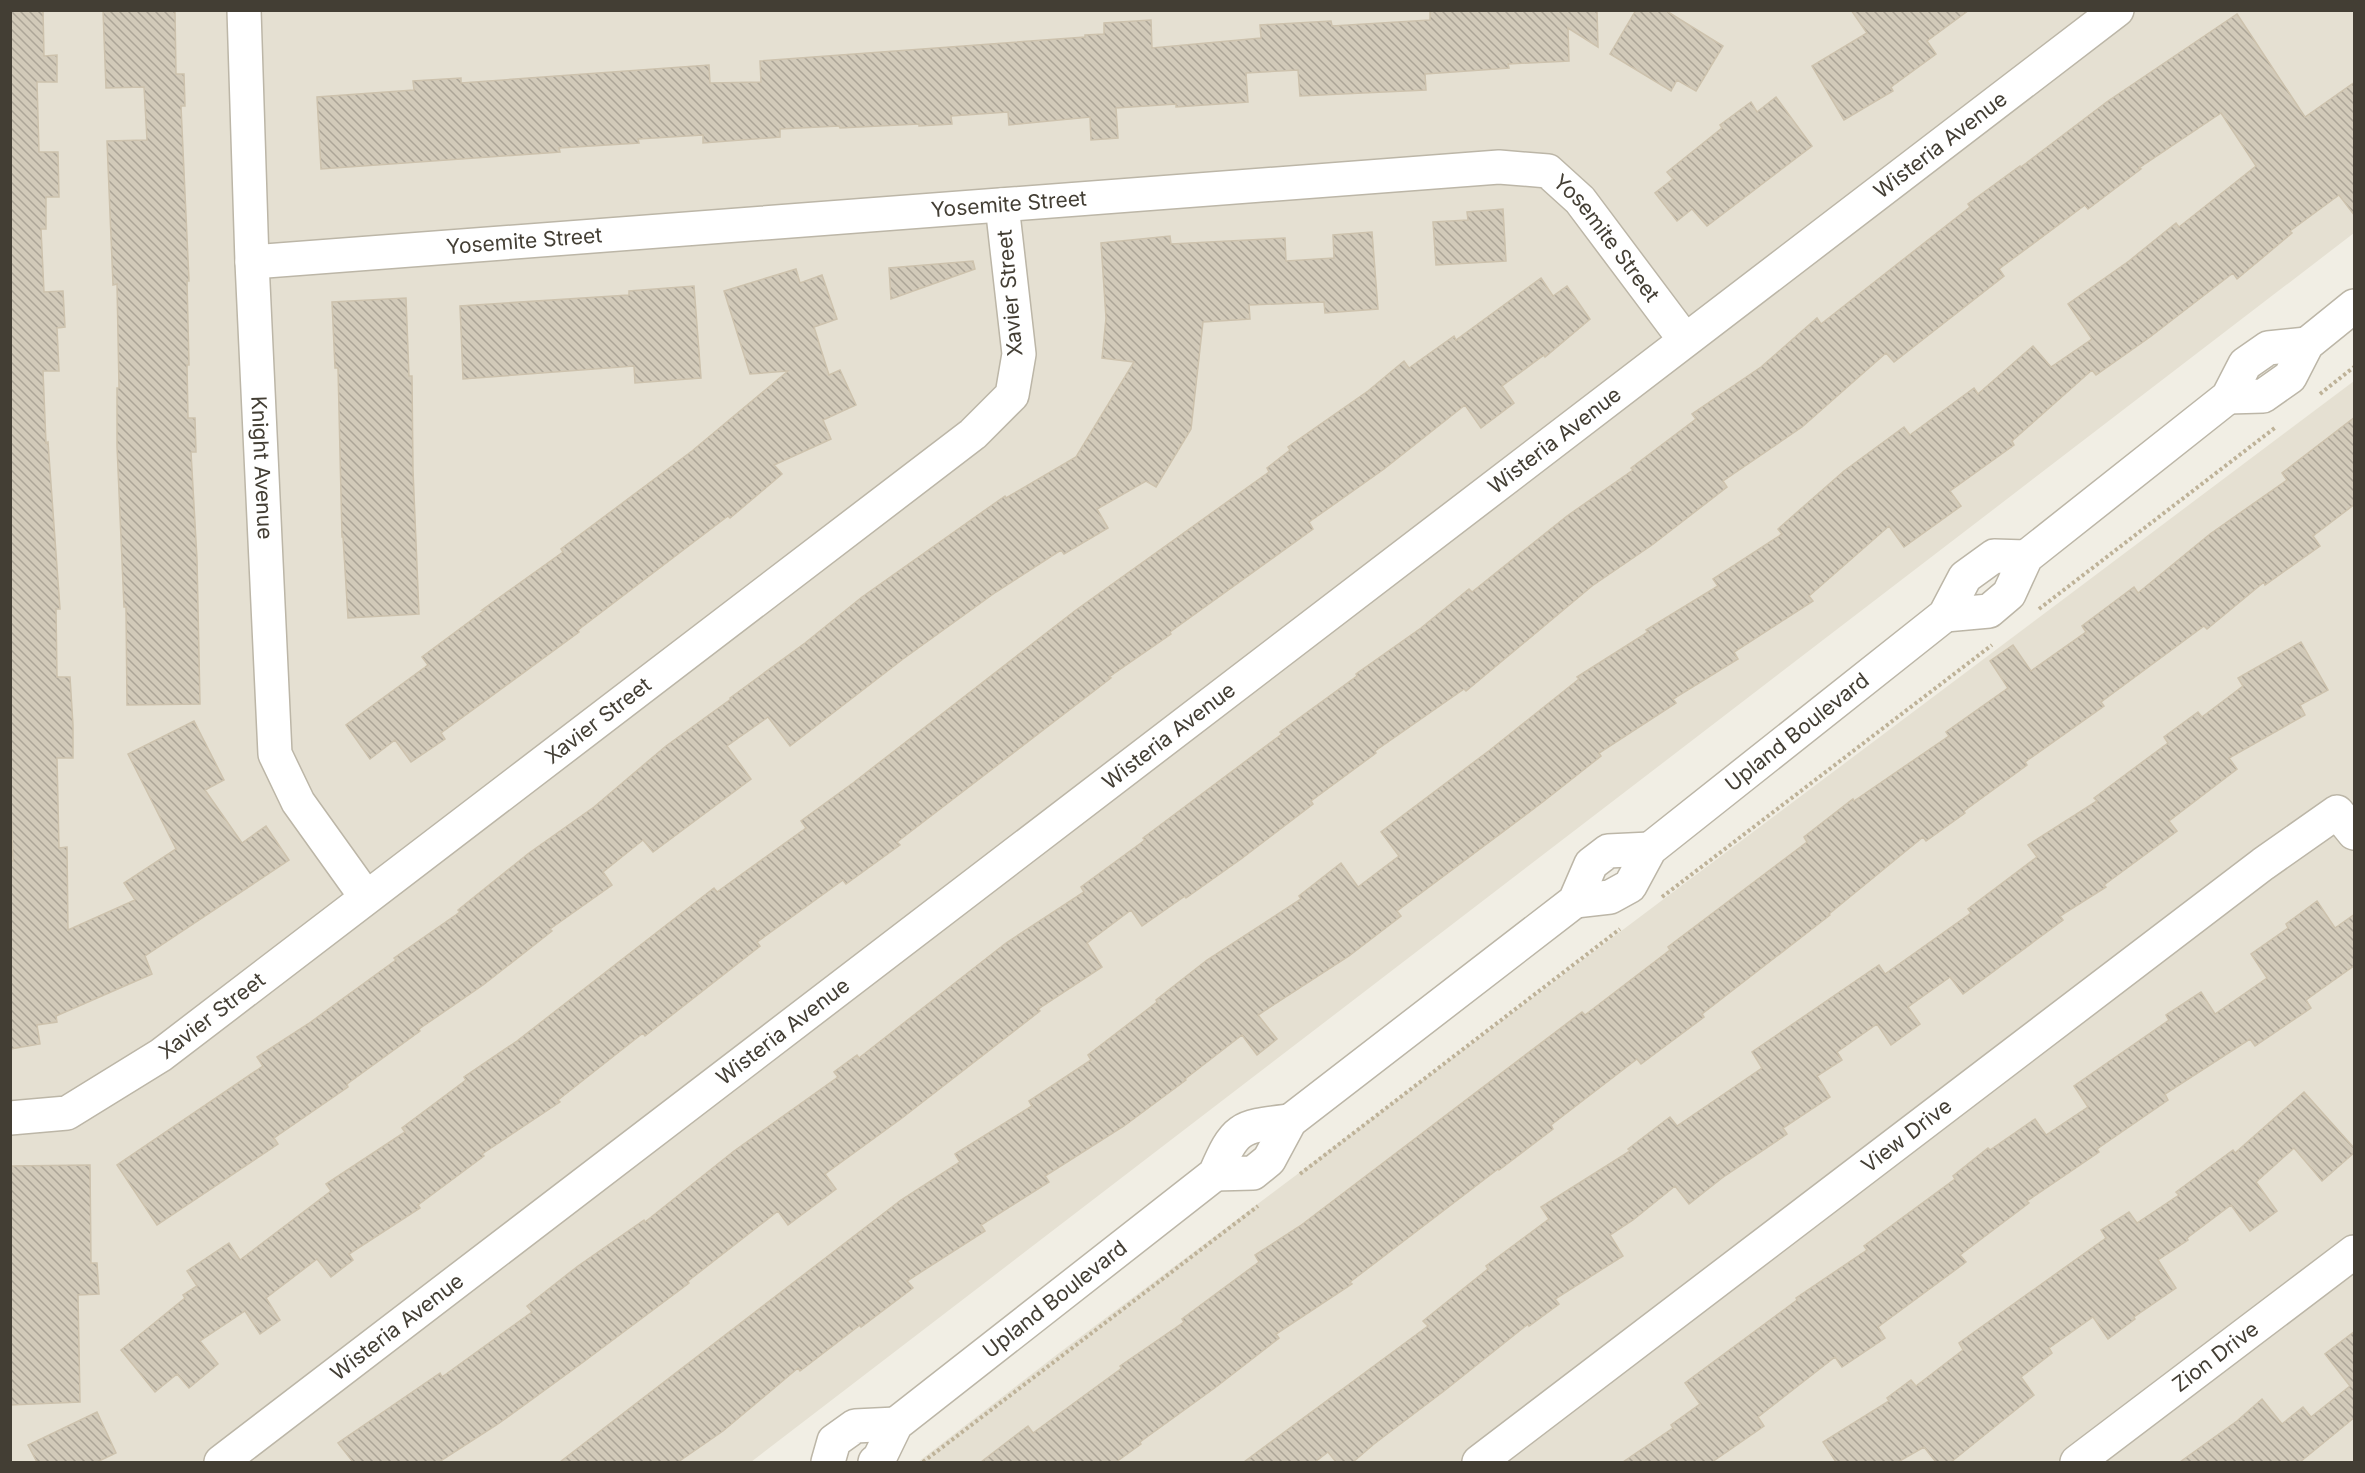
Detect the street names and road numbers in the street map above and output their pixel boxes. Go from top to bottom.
street label: Wisteria Avenue [1869,86,2012,203]
street label: Yosemite Street [1548,169,1665,307]
street label: Yosemite Street [930,185,1088,222]
street label: Yosemite Street [445,222,603,259]
street label: Xavier Street [992,229,1027,357]
street label: Wisteria Avenue [1483,381,1626,499]
street label: Knight Avenue [246,395,278,540]
street label: Upland Boulevard [1720,667,1874,796]
street label: Xavier Street [540,672,656,769]
street label: Wisteria Avenue [1097,677,1240,794]
street label: Xavier Street [154,967,270,1064]
street label: Wisteria Avenue [711,972,854,1090]
street label: View Drive [1856,1093,1956,1178]
street label: Upland Boulevard [978,1235,1132,1363]
street label: Wisteria Avenue [326,1268,468,1385]
street label: Zion Drive [2167,1316,2263,1397]

